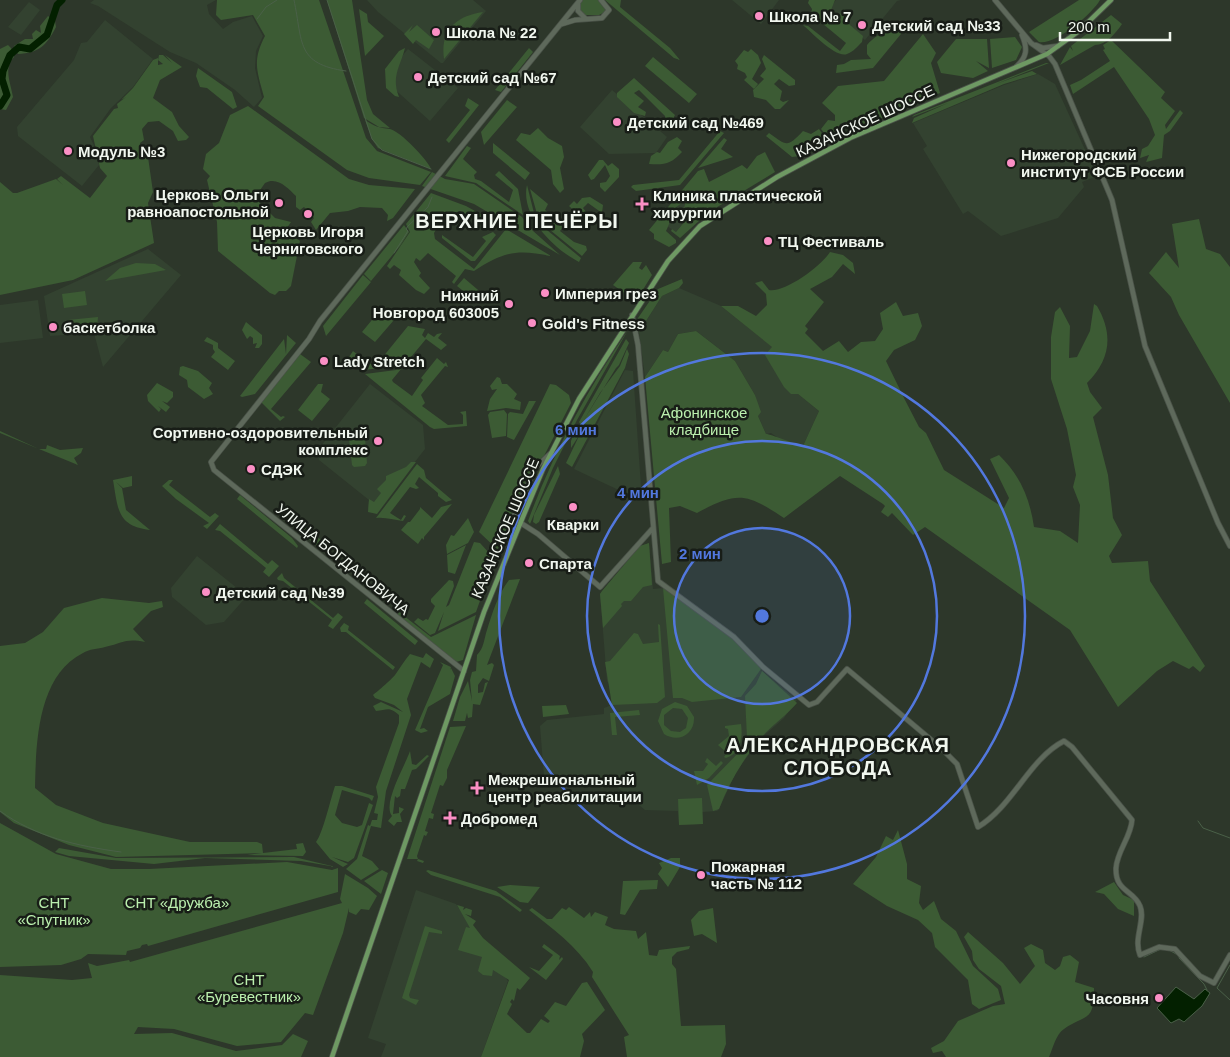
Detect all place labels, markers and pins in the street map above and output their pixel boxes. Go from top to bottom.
place label: Школа № 7 [769,8,851,25]
marker: Школа № 7 [753,10,765,22]
place label: Детский сад №33 [872,17,1001,34]
marker: Детский сад №33 [856,19,868,31]
place label: Школа № 22 [446,24,537,41]
marker: Школа № 22 [430,26,442,38]
place label: Детский сад №67 [428,69,557,86]
marker: Детский сад №67 [412,71,424,83]
place label: Детский сад №469 [627,114,764,131]
marker: Детский сад №469 [611,116,623,128]
place label: Модуль №3 [78,143,165,160]
marker: Модуль №3 [62,145,74,157]
place label: Нижегородский институт ФСБ России [1021,146,1184,180]
marker: Нижегородский институт ФСБ России [1005,157,1017,169]
place label: Церковь Ольги равноапостольной [127,186,269,220]
place label: Клиника пластической хирургии [653,187,822,221]
marker: Церковь Ольги равноапостольной [273,197,285,209]
marker: Клиника пластической хирургии [635,197,649,211]
marker: Церковь Игоря Черниговского [302,208,314,220]
place label: Церковь Игоря Черниговского [252,223,364,257]
place label: ТЦ Фестиваль [778,233,884,250]
marker: ТЦ Фестиваль [762,235,774,247]
place label: Империя грез [555,285,657,302]
place label: Нижний Новгород 603005 [373,287,499,321]
marker: Империя грез [539,287,551,299]
marker: Нижний Новгород 603005 [503,298,515,310]
place label: Gold's Fitness [542,315,645,332]
marker: Gold's Fitness [526,317,538,329]
place label: баскетболка [63,319,156,336]
marker: баскетболка [47,321,59,333]
place label: Lady Stretch [334,353,425,370]
marker: Lady Stretch [318,355,330,367]
place label: Сортивно-оздоровительный комплекс [153,424,368,458]
marker: Сортивно-оздоровительный комплекс [372,435,384,447]
place label: СДЭК [261,461,303,478]
marker: СДЭК [245,463,257,475]
marker: Кварки [567,501,579,513]
place label: Кварки [547,516,599,533]
place label: Спарта [539,555,593,572]
marker: Спарта [523,557,535,569]
place label: Детский сад №39 [216,584,345,601]
marker: Детский сад №39 [200,586,212,598]
centre of rings [753,607,771,625]
place label: Межрешиональный центр реабилитации [488,771,642,805]
marker: Межрешиональный центр реабилитации [470,781,484,795]
place label: Добромед [461,810,538,827]
marker: Добромед [443,811,457,825]
place label: Пожарная часть № 112 [711,858,802,892]
marker: Пожарная часть № 112 [695,869,707,881]
place label: Часовня [1086,990,1149,1007]
marker: Часовня [1153,992,1165,1004]

